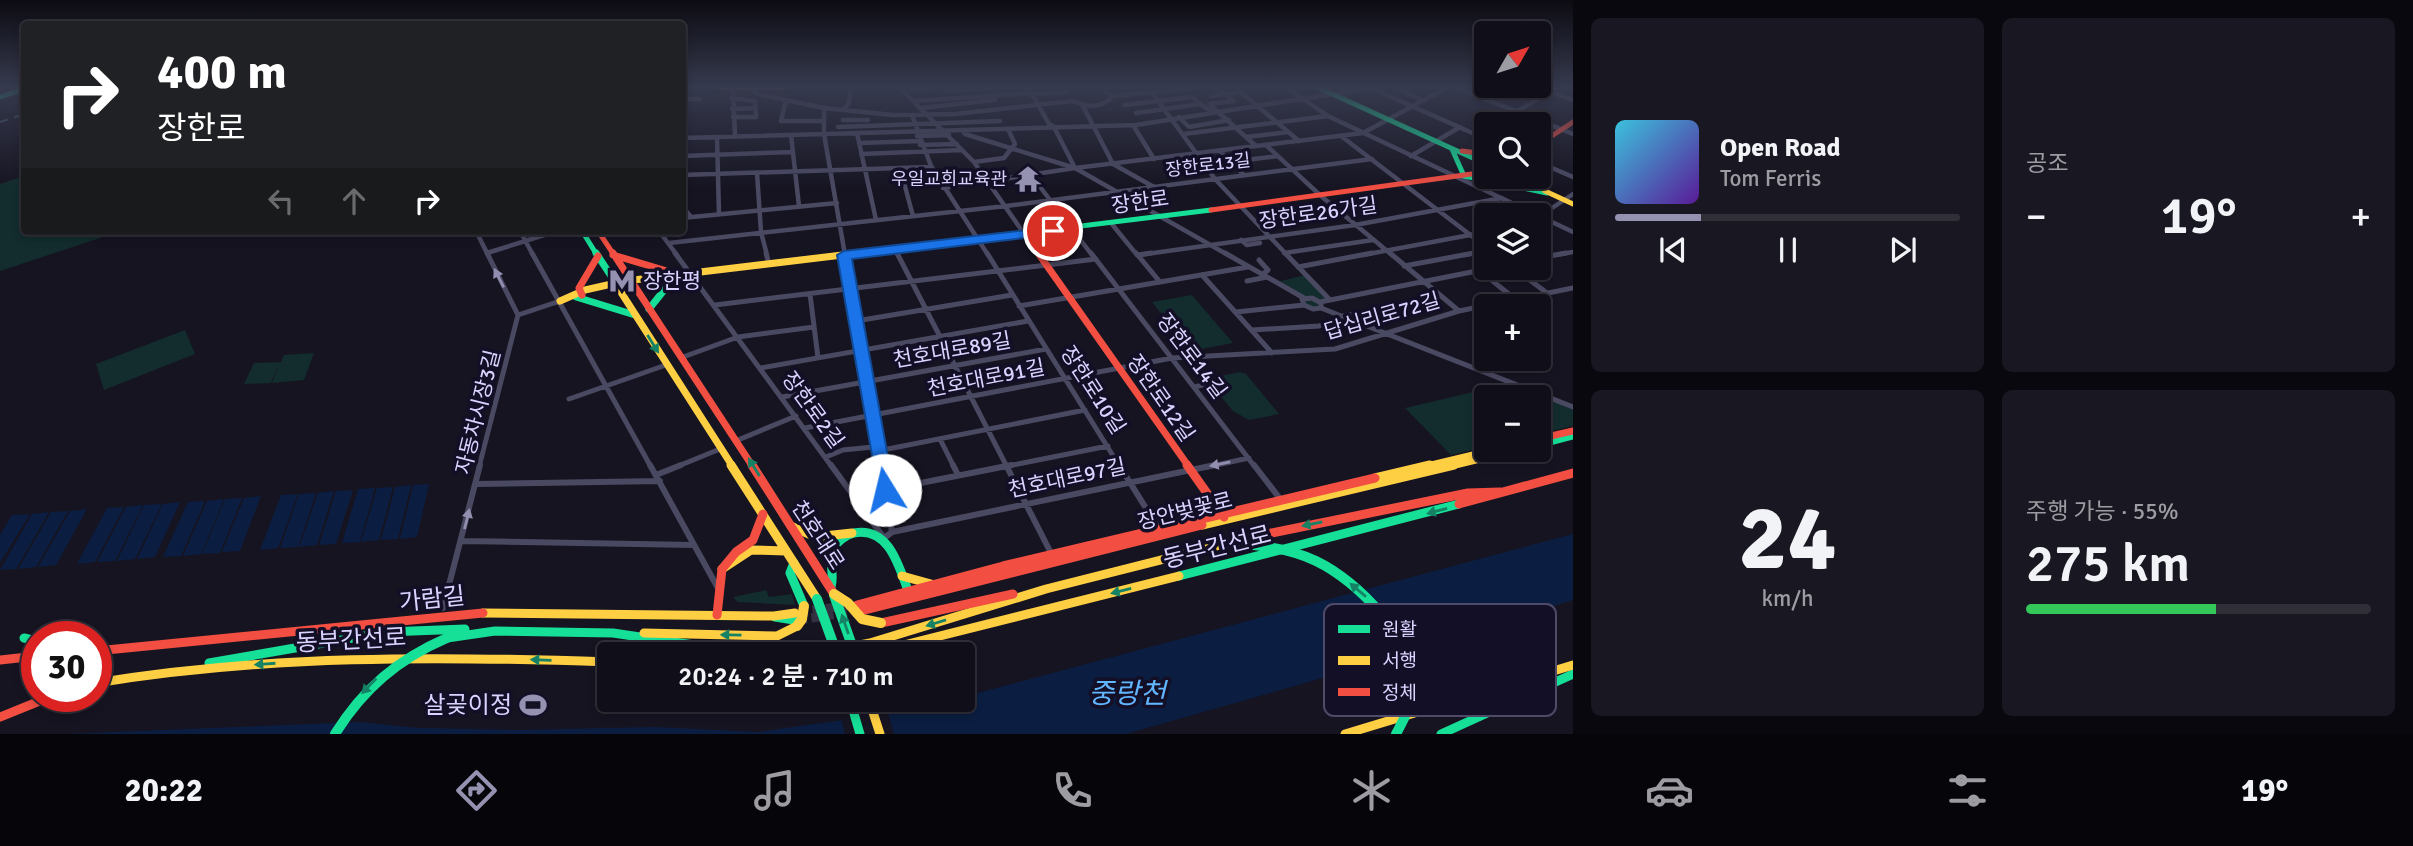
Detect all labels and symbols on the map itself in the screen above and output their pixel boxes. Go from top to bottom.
north arrow [1474,21,1550,98]
street label: 장한로13길 [1164,149,1252,181]
temple icon: 우일교회교육관 [1013,164,1043,194]
place label: 우일교회교육관 [891,168,1007,190]
street label: 장한로 [1109,185,1171,219]
street label: 장한로26가길 [1257,192,1379,234]
pin [1023,201,1083,261]
metro station icon: 장한평 [607,266,637,296]
one-way arrow [494,268,505,288]
place label: 장한평 [643,268,701,294]
street label: 답십리로72길 [1321,287,1443,345]
street label: 장한로14길 [1152,308,1232,404]
street label: 천호대로89길 [891,327,1013,373]
one-way arrow [647,334,660,354]
street label: 장한로10길 [1055,341,1131,439]
street label: 자동차시장3길 [450,347,506,477]
street label: 장한로12길 [1122,350,1200,446]
street label: 천호대로91길 [925,354,1047,402]
street label: 장한로2길 [776,367,850,453]
position arrow [848,453,922,527]
street label: 천호대로97길 [1006,453,1128,503]
one-way arrow [747,457,760,476]
one-way arrow [1209,459,1231,470]
street label: 장안벚꽃로 [1135,487,1235,535]
street label: 천호대로 [786,496,850,574]
one-way arrow [1425,506,1447,517]
one-way arrow [462,508,473,530]
one-way arrow [1301,518,1323,529]
street label: 동부간선로 [1160,519,1274,575]
street label: 가람길 [397,581,467,617]
one-way arrow [1349,582,1367,597]
one-way arrow [1110,586,1132,597]
legend [1324,604,1556,716]
one-way arrow [839,614,850,635]
one-way arrow [926,618,947,628]
text: 원활 [1382,618,1417,642]
speed limit sign: 30 [21,621,112,712]
street label: 동부간선로 [295,622,407,658]
one-way arrow [720,629,742,641]
text: 서행 [1382,649,1417,673]
one-way arrow [530,654,552,665]
one-way arrow [253,659,275,670]
one-way arrow [362,677,378,694]
water label: 중랑천 [1088,677,1169,711]
text: 정체 [1382,681,1417,705]
place label: 살곶이정 [424,690,512,720]
sports icon: 살곶이정 [518,690,548,720]

